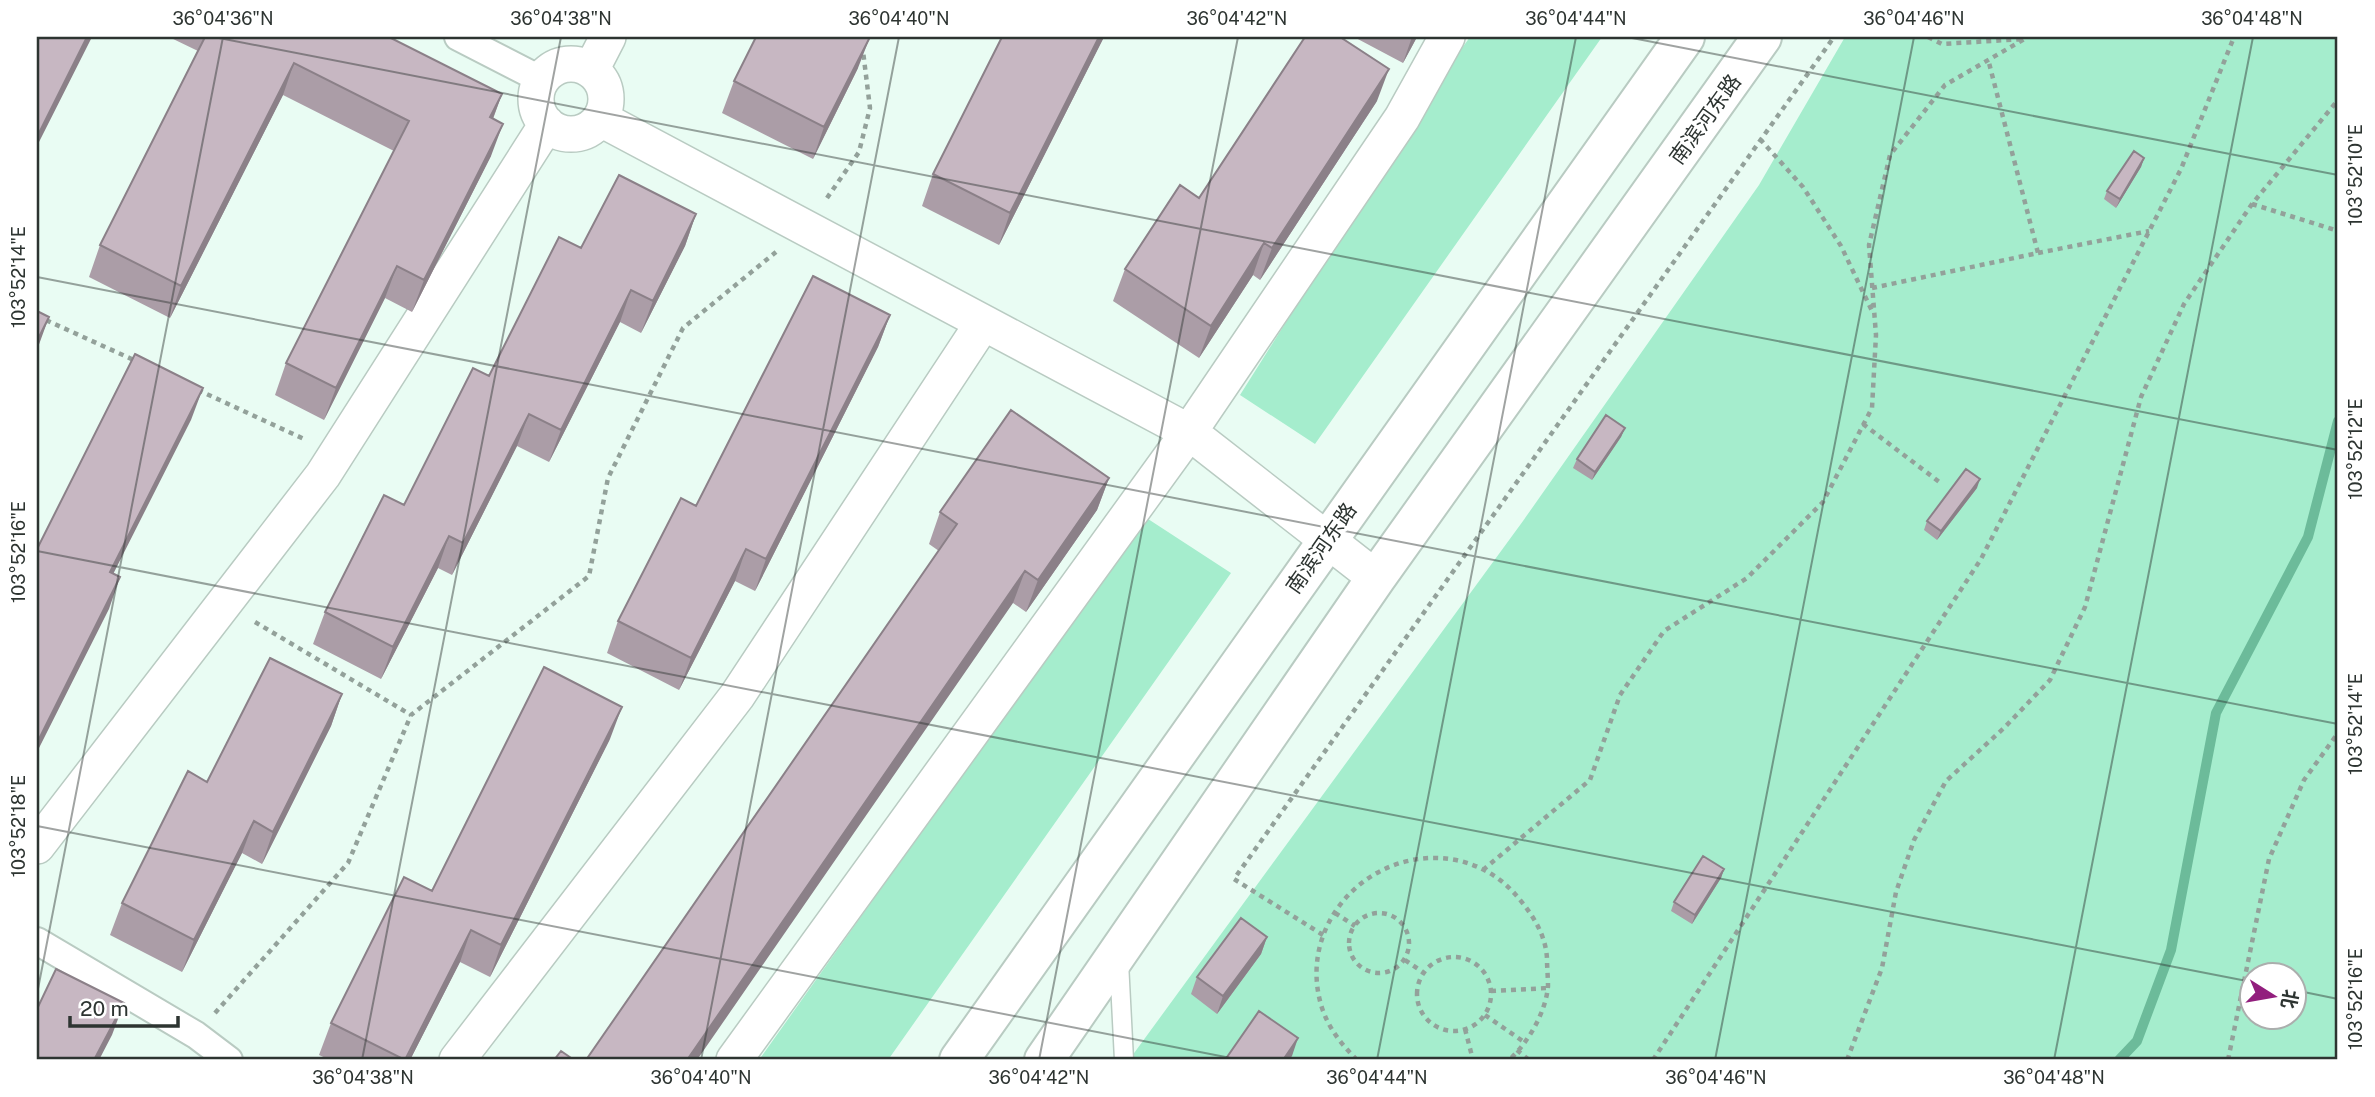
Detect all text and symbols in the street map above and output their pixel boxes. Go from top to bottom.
text: 36°04'36"N [172,8,274,29]
text: 36°04'38"N [510,8,612,29]
text: 36°04'40"N [848,8,950,29]
text: 36°04'42"N [1187,8,1287,29]
text: 36°04'44"N [1525,8,1627,29]
text: 36°04'46"N [1863,8,1965,29]
text: 36°04'48"N [2201,8,2303,29]
street label: 南滨河东路 [1664,69,1746,169]
text: 103°52'10"E [2345,124,2366,226]
text: 103°52'14"E [8,226,29,328]
text: 103°52'12"E [2345,398,2366,500]
street label: 南滨河东路 [1281,498,1361,598]
text: 103°52'16"E [8,501,29,603]
text: 103°52'14"E [2345,673,2366,775]
text: 103°52'18"E [8,775,29,877]
text: 103°52'16"E [2345,948,2366,1050]
north arrow [2238,960,2308,1030]
scale bar [70,985,178,1029]
text: 北 [2277,988,2302,1011]
text: 20 m [80,996,129,1021]
text: 36°04'38"N [312,1067,414,1088]
text: 36°04'40"N [650,1067,752,1088]
text: 36°04'42"N [989,1067,1089,1088]
text: 36°04'44"N [1326,1067,1428,1088]
text: 36°04'46"N [1665,1067,1767,1088]
text: 36°04'48"N [2003,1067,2105,1088]

